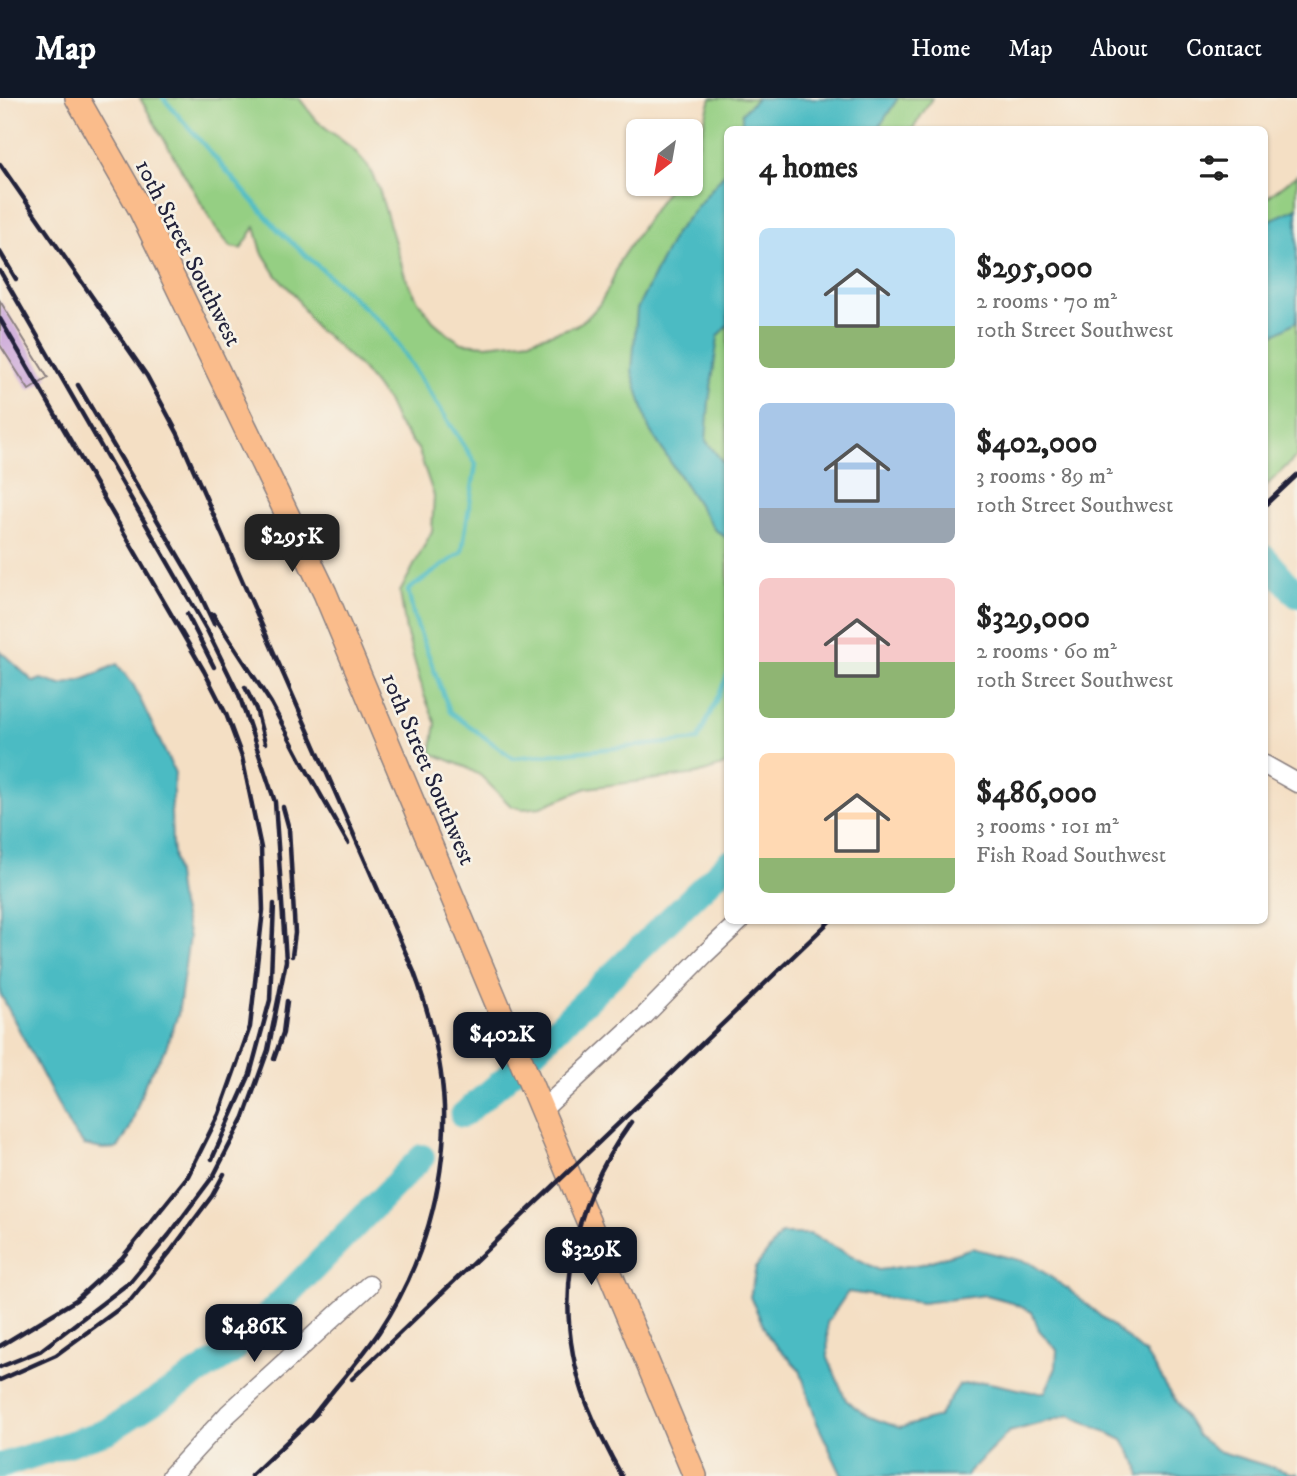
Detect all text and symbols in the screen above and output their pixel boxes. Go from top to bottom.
text: Map [35,29,96,70]
text: Home [911,34,970,64]
text: Map [1008,34,1053,64]
text: About [1091,34,1148,64]
text: Contact [1186,34,1262,64]
north arrow [626,119,704,196]
map controls [626,119,703,196]
icon: filters [1195,149,1233,187]
text: 4 homes [759,150,858,187]
street label: 10th Street Southwest [128,154,248,352]
text: $295,000 [976,250,1093,287]
icon: home [815,256,899,340]
text: 2 rooms · 70 m² [976,287,1117,316]
text: 10th Street Southwest [976,316,1173,345]
text: $402,000 [976,425,1097,462]
icon: home [815,431,899,515]
text: 3 rooms · 89 m² [976,462,1113,491]
text: 10th Street Southwest [976,491,1173,520]
pin: $295K [243,514,341,574]
text: $295K [261,522,323,551]
text: $329,000 [976,600,1090,637]
icon: home [815,606,899,690]
text: 2 rooms · 60 m² [976,637,1117,666]
text: 10th Street Southwest [976,666,1173,695]
street label: 10th Street Southwest [374,668,482,870]
text: $486,000 [976,775,1097,812]
icon: home [815,781,899,865]
text: 3 rooms · 101 m² [976,812,1119,841]
text: Fish Road Southwest [976,841,1166,870]
pin: $402K [453,1012,551,1072]
text: $402K [469,1020,535,1049]
pin: $329K [542,1228,640,1287]
text: $329K [561,1235,621,1264]
pin: $486K [205,1304,303,1364]
text: $486K [221,1312,287,1341]

